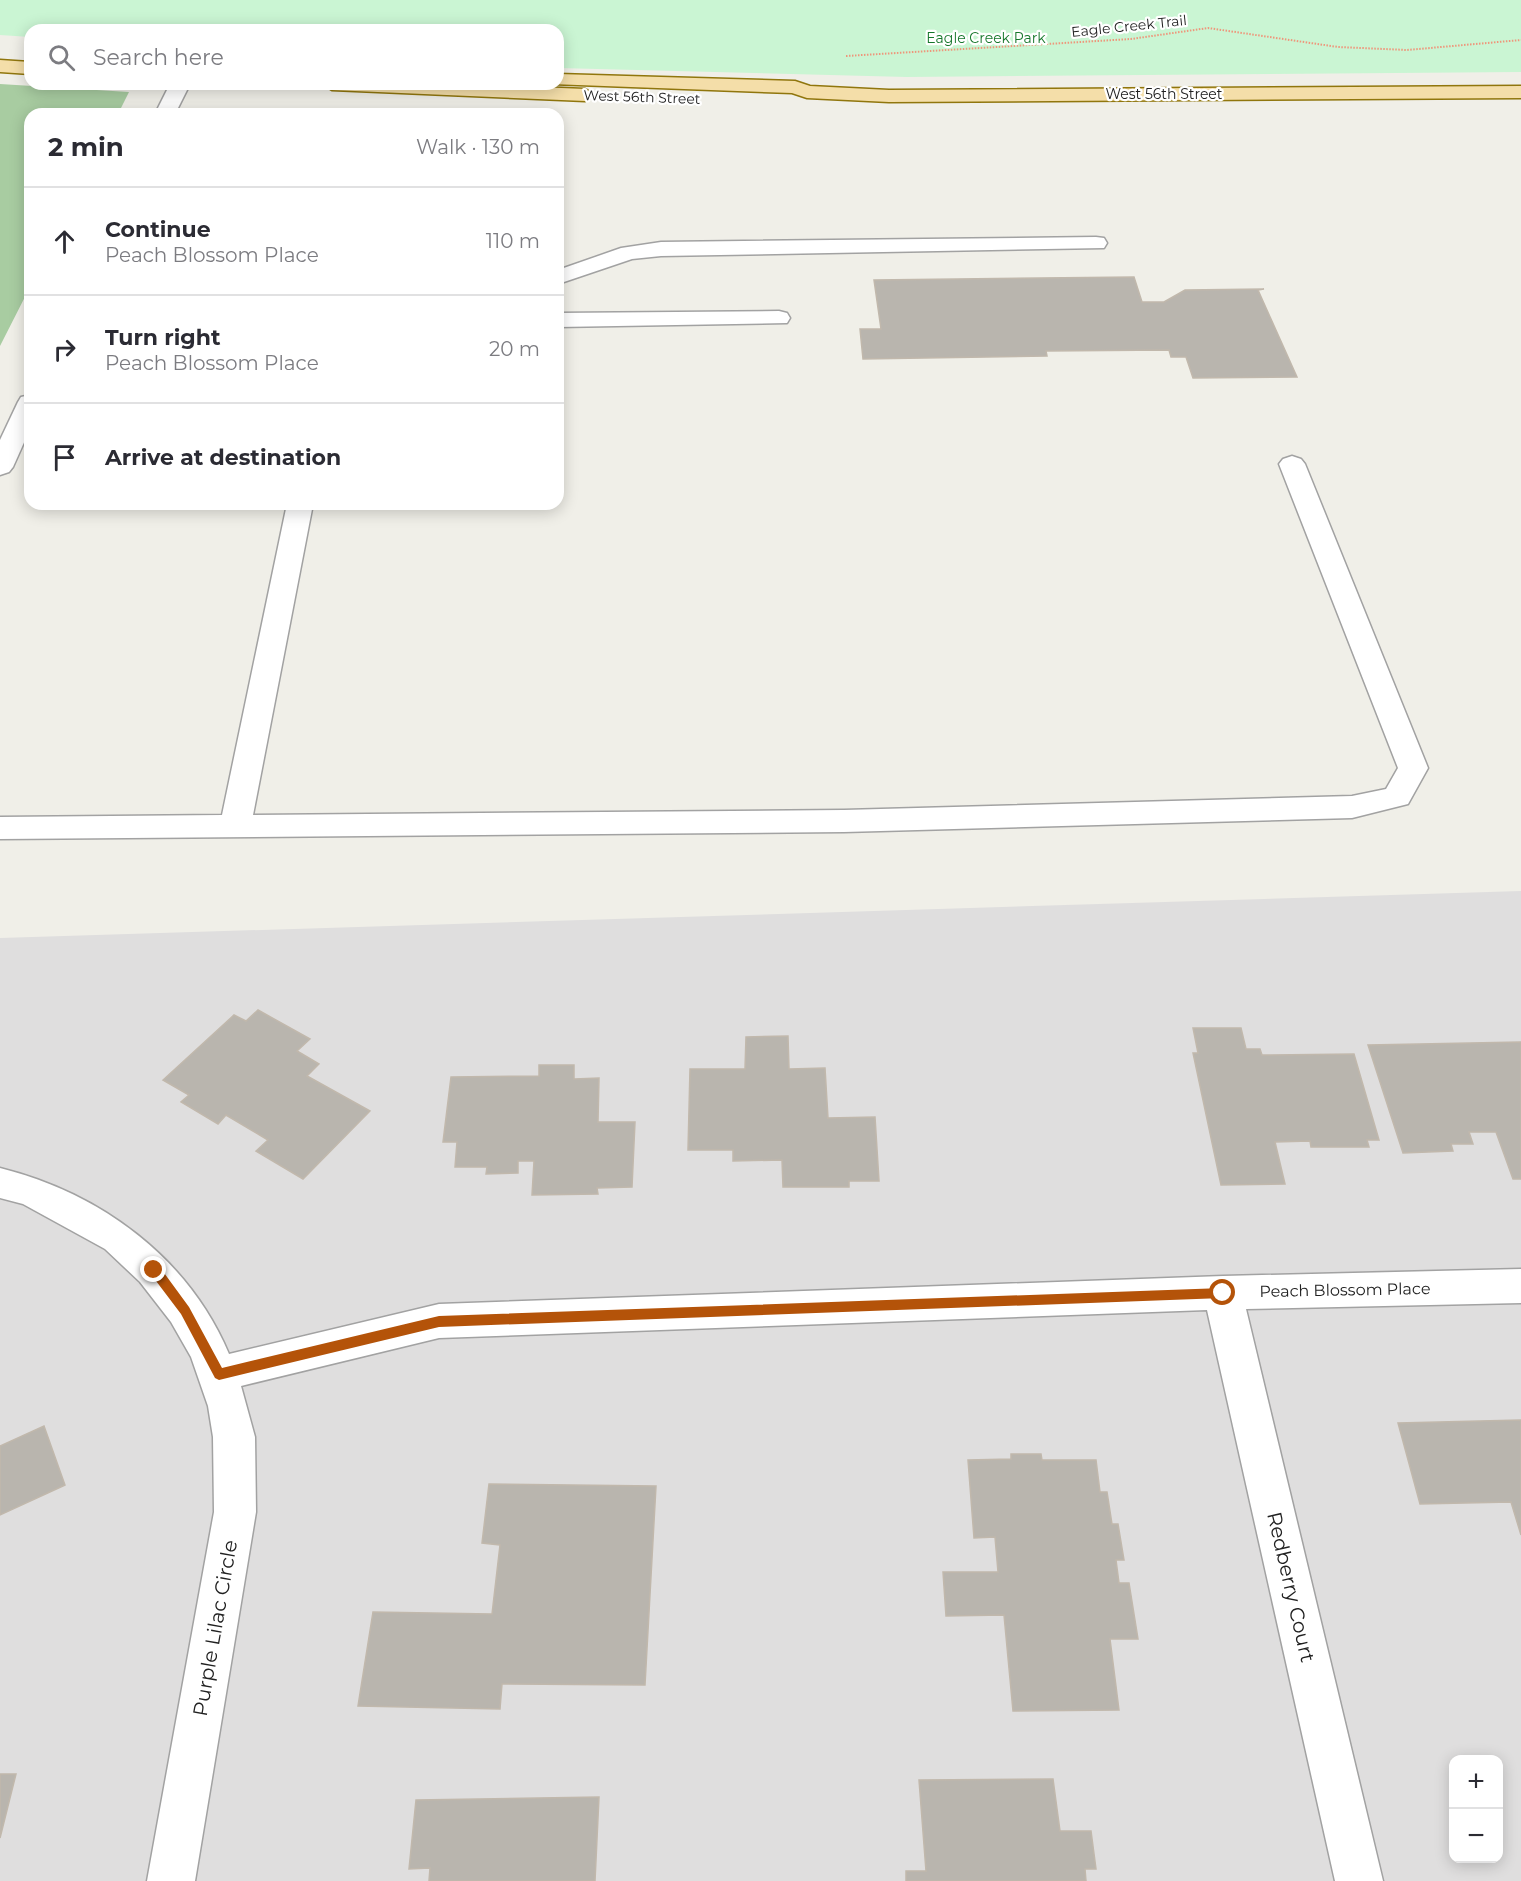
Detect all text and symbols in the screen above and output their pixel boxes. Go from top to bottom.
street label: Eagle Creek Trail [1070,11,1188,41]
search box [24,24,564,90]
park label: Eagle Creek Park [926,29,1046,47]
icon: search [45,41,78,74]
text: Search here [93,44,224,71]
street label: West 56th Street [1105,85,1223,103]
street label: West 56th Street [583,86,701,108]
text: 2 min [48,131,124,163]
text: Walk · 130 m [416,135,540,159]
text: Continue [105,216,211,243]
icon: ahead [48,225,81,258]
text: 110 m [486,229,540,253]
text: Peach Blossom Place [105,243,319,267]
text: Turn right [105,324,220,351]
icon: right [48,333,81,366]
text: 20 m [489,337,540,361]
text: Peach Blossom Place [105,351,319,375]
icon: arrive [48,441,81,474]
text: Arrive at destination [105,444,341,471]
route end [140,1256,166,1282]
route start [1209,1279,1235,1305]
street label: Peach Blossom Place [1259,1279,1431,1301]
street label: Redberry Court [1262,1509,1320,1665]
street label: Purple Lilac Circle [188,1538,242,1718]
map controls [1449,1755,1503,1863]
button: + [1449,1755,1503,1809]
button: − [1449,1809,1503,1863]

